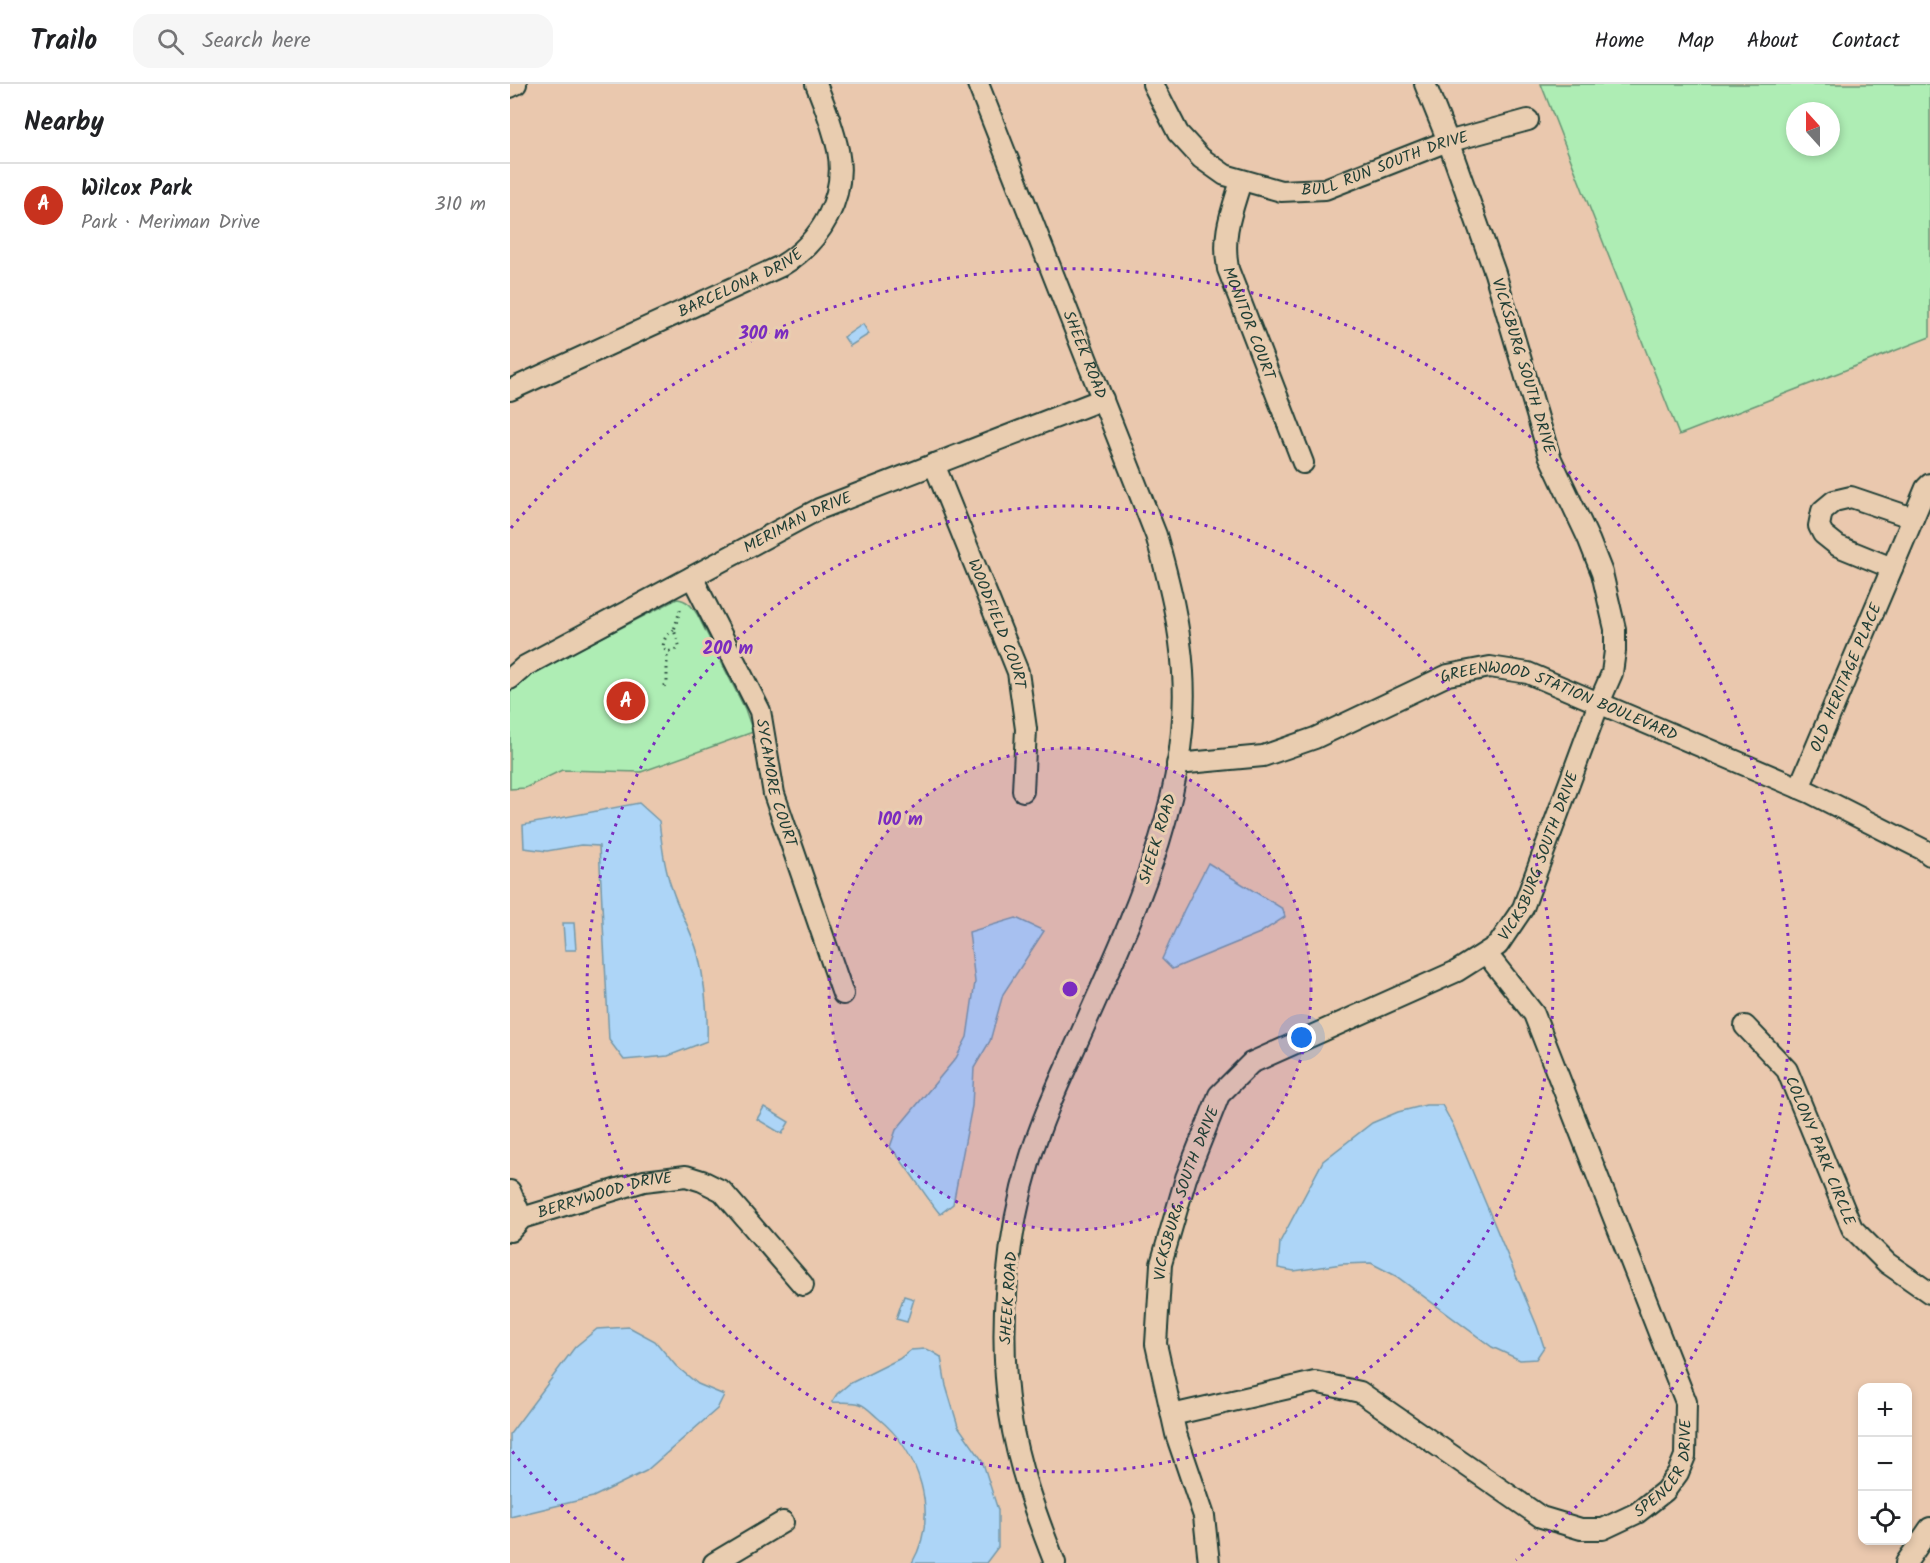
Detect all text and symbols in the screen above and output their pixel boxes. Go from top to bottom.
search box [133,14,553,68]
text: Trailo [30,19,97,64]
text: Search here [202,24,311,59]
icon: search [154,25,187,58]
text: Home [1595,25,1644,58]
text: Map [1677,25,1714,58]
text: About [1747,25,1798,58]
text: Contact [1831,25,1900,58]
text: Nearby [24,102,104,144]
north arrow [1786,102,1840,156]
street label: BULL RUN SOUTH DRIVE [1301,124,1472,203]
text: Wilcox Park [81,172,192,207]
text: A [37,189,50,221]
text: 310 m [434,189,486,221]
text: Park · Meriman Drive [81,207,260,239]
street label: BARCELONA DRIVE [674,242,809,324]
street label: MONITOR COURT [1216,263,1283,385]
street label: VICKSBURG SOUTH DRIVE [1484,275,1562,457]
street label: SHEEK ROAD [1056,307,1114,403]
text: 300 m [738,320,789,349]
street label: MERIMAN DRIVE [739,485,856,560]
street label: WOODFIELD COURT [961,555,1033,691]
street label: OLD HERITAGE PLACE [1803,598,1889,756]
text: 200 m [703,635,754,664]
street label: GREENWOOD STATION BOULEVARD [1436,654,1682,748]
pin: A [606,678,646,724]
street label: SYCAMORE COURT [749,717,804,852]
street label: VICKSBURG SOUTH DRIVE [1492,767,1585,946]
street label: SHEEK ROAD [1132,791,1184,887]
text: 100 m [877,806,923,835]
centre of rings [1060,979,1080,999]
your location [1287,1023,1316,1052]
street label: COLONY PARK CIRCLE [1778,1072,1862,1230]
street label: VICKSBURG SOUTH DRIVE [1147,1102,1226,1281]
street label: BERRYWOOD DRIVE [534,1165,674,1225]
street label: SHEEK ROAD [993,1251,1025,1345]
map controls [1858,1383,1912,1545]
button: + [1858,1383,1912,1437]
street label: SPENCER DRIVE [1628,1418,1698,1524]
button: − [1858,1437,1912,1491]
button: locate [1858,1491,1912,1545]

